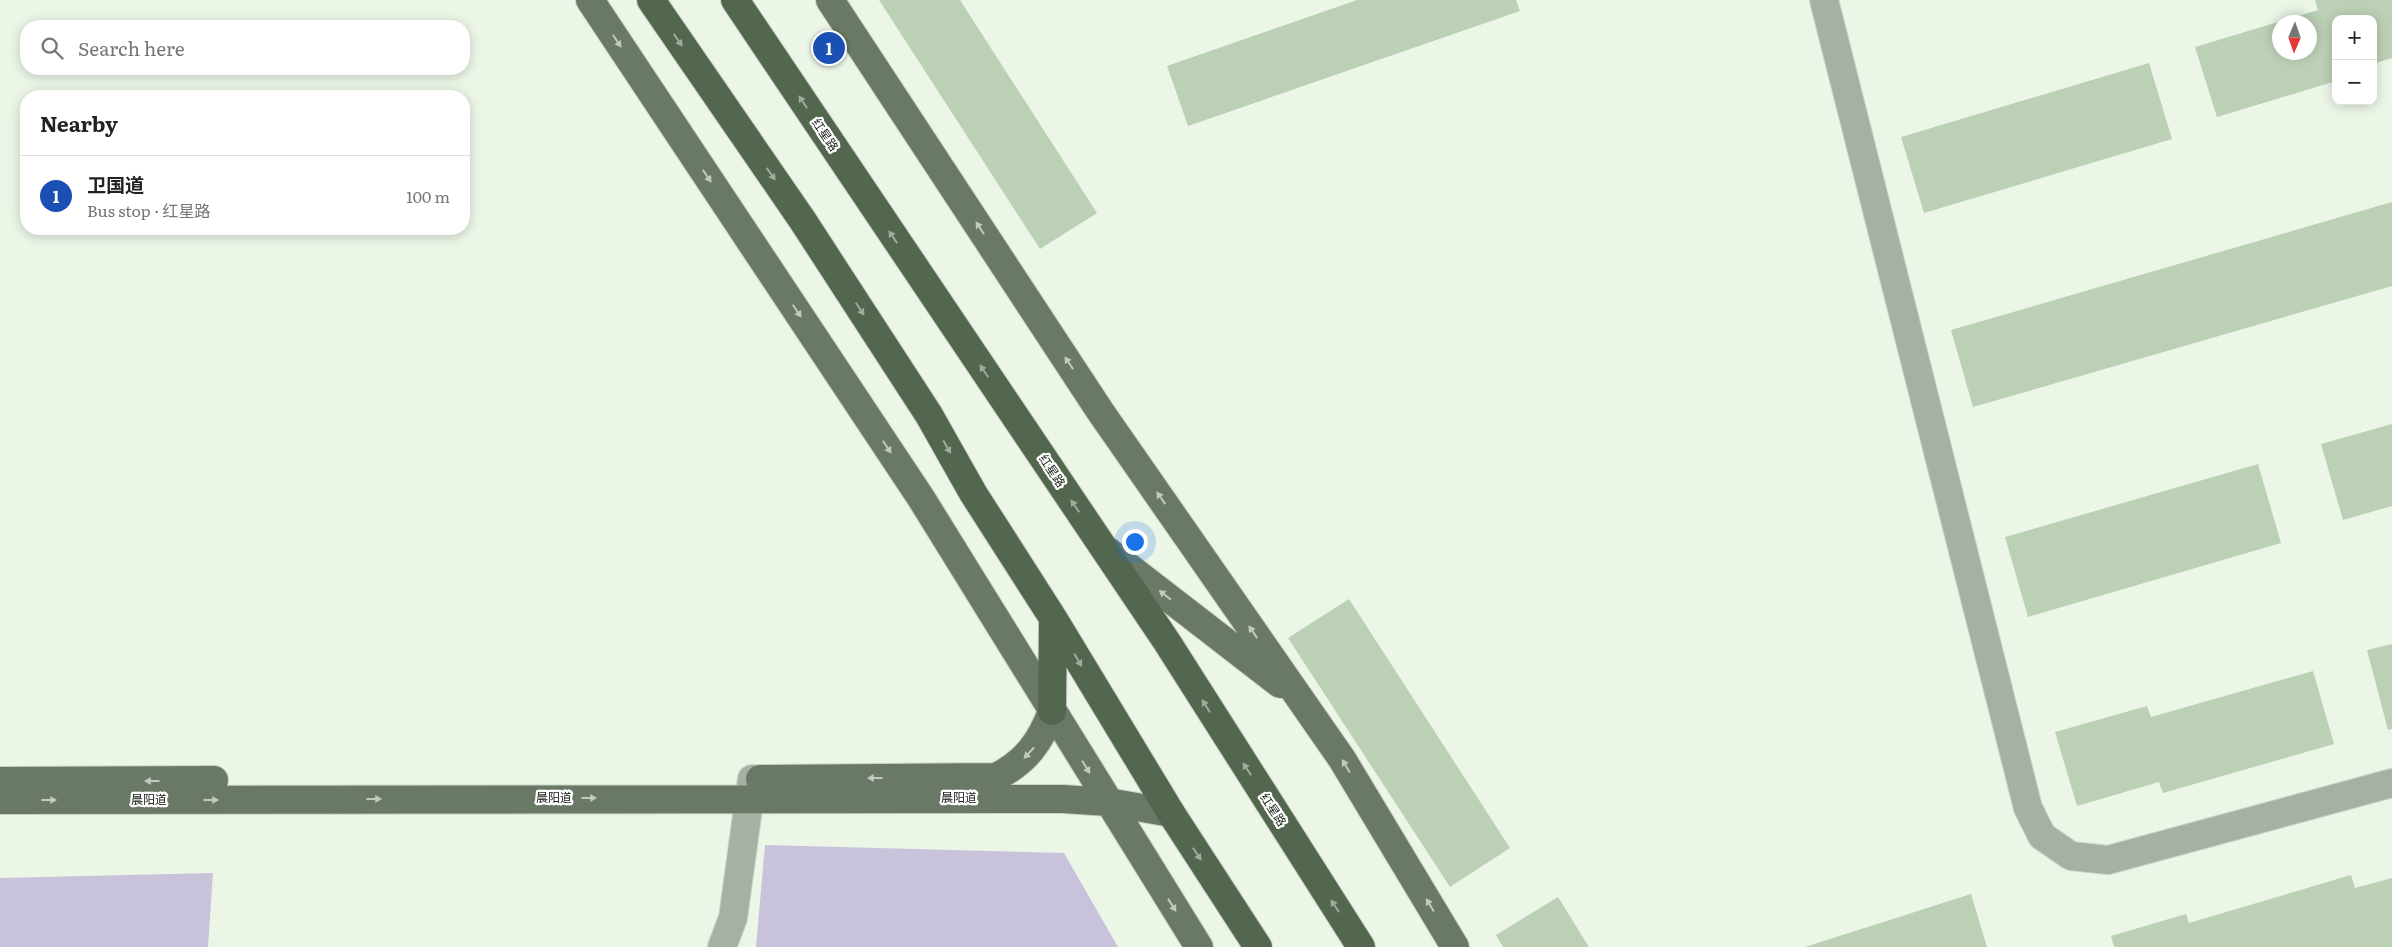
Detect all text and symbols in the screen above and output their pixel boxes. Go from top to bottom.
north arrow [2272,15,2317,60]
map controls [2332,15,2377,105]
button: + [2332,15,2377,60]
search box [20,20,470,75]
pin: 1 [813,29,845,67]
one-way arrow [673,33,683,47]
icon: search [38,34,66,62]
text: Search here [78,34,185,62]
one-way arrow [612,34,622,47]
button: − [2332,60,2377,105]
one-way arrow [798,95,807,109]
text: Nearby [40,107,118,138]
street label: 红星路 [808,114,843,154]
one-way arrow [766,167,776,181]
one-way arrow [702,169,712,183]
text: 卫国道 [87,170,144,198]
text: 1 [53,184,59,208]
text: 100 m [406,184,450,208]
text: Bus stop · 红星路 [87,198,210,222]
one-way arrow [975,221,985,234]
one-way arrow [888,230,898,243]
one-way arrow [856,303,865,316]
one-way arrow [792,305,802,318]
one-way arrow [1064,357,1074,370]
one-way arrow [979,365,989,378]
one-way arrow [882,440,892,453]
one-way arrow [942,440,951,453]
street label: 红星路 [1035,450,1070,490]
one-way arrow [1156,491,1166,504]
one-way arrow [1070,499,1080,513]
your location [1122,529,1148,555]
one-way arrow [1159,590,1172,601]
one-way arrow [1248,625,1258,638]
one-way arrow [1074,653,1083,666]
one-way arrow [1201,699,1211,712]
one-way arrow [1023,747,1035,759]
one-way arrow [1082,760,1091,774]
one-way arrow [1341,760,1350,773]
one-way arrow [1242,763,1251,776]
one-way arrow [866,774,882,782]
one-way arrow [144,777,160,785]
street label: 晨阳道 [536,788,572,806]
street label: 晨阳道 [941,788,977,806]
street label: 红星路 [1256,789,1291,829]
street label: 晨阳道 [131,790,167,808]
one-way arrow [581,794,597,802]
one-way arrow [366,795,382,803]
one-way arrow [41,796,57,804]
one-way arrow [203,796,219,804]
one-way arrow [1192,847,1202,861]
one-way arrow [1168,898,1177,911]
one-way arrow [1330,899,1339,913]
one-way arrow [1425,899,1434,912]

